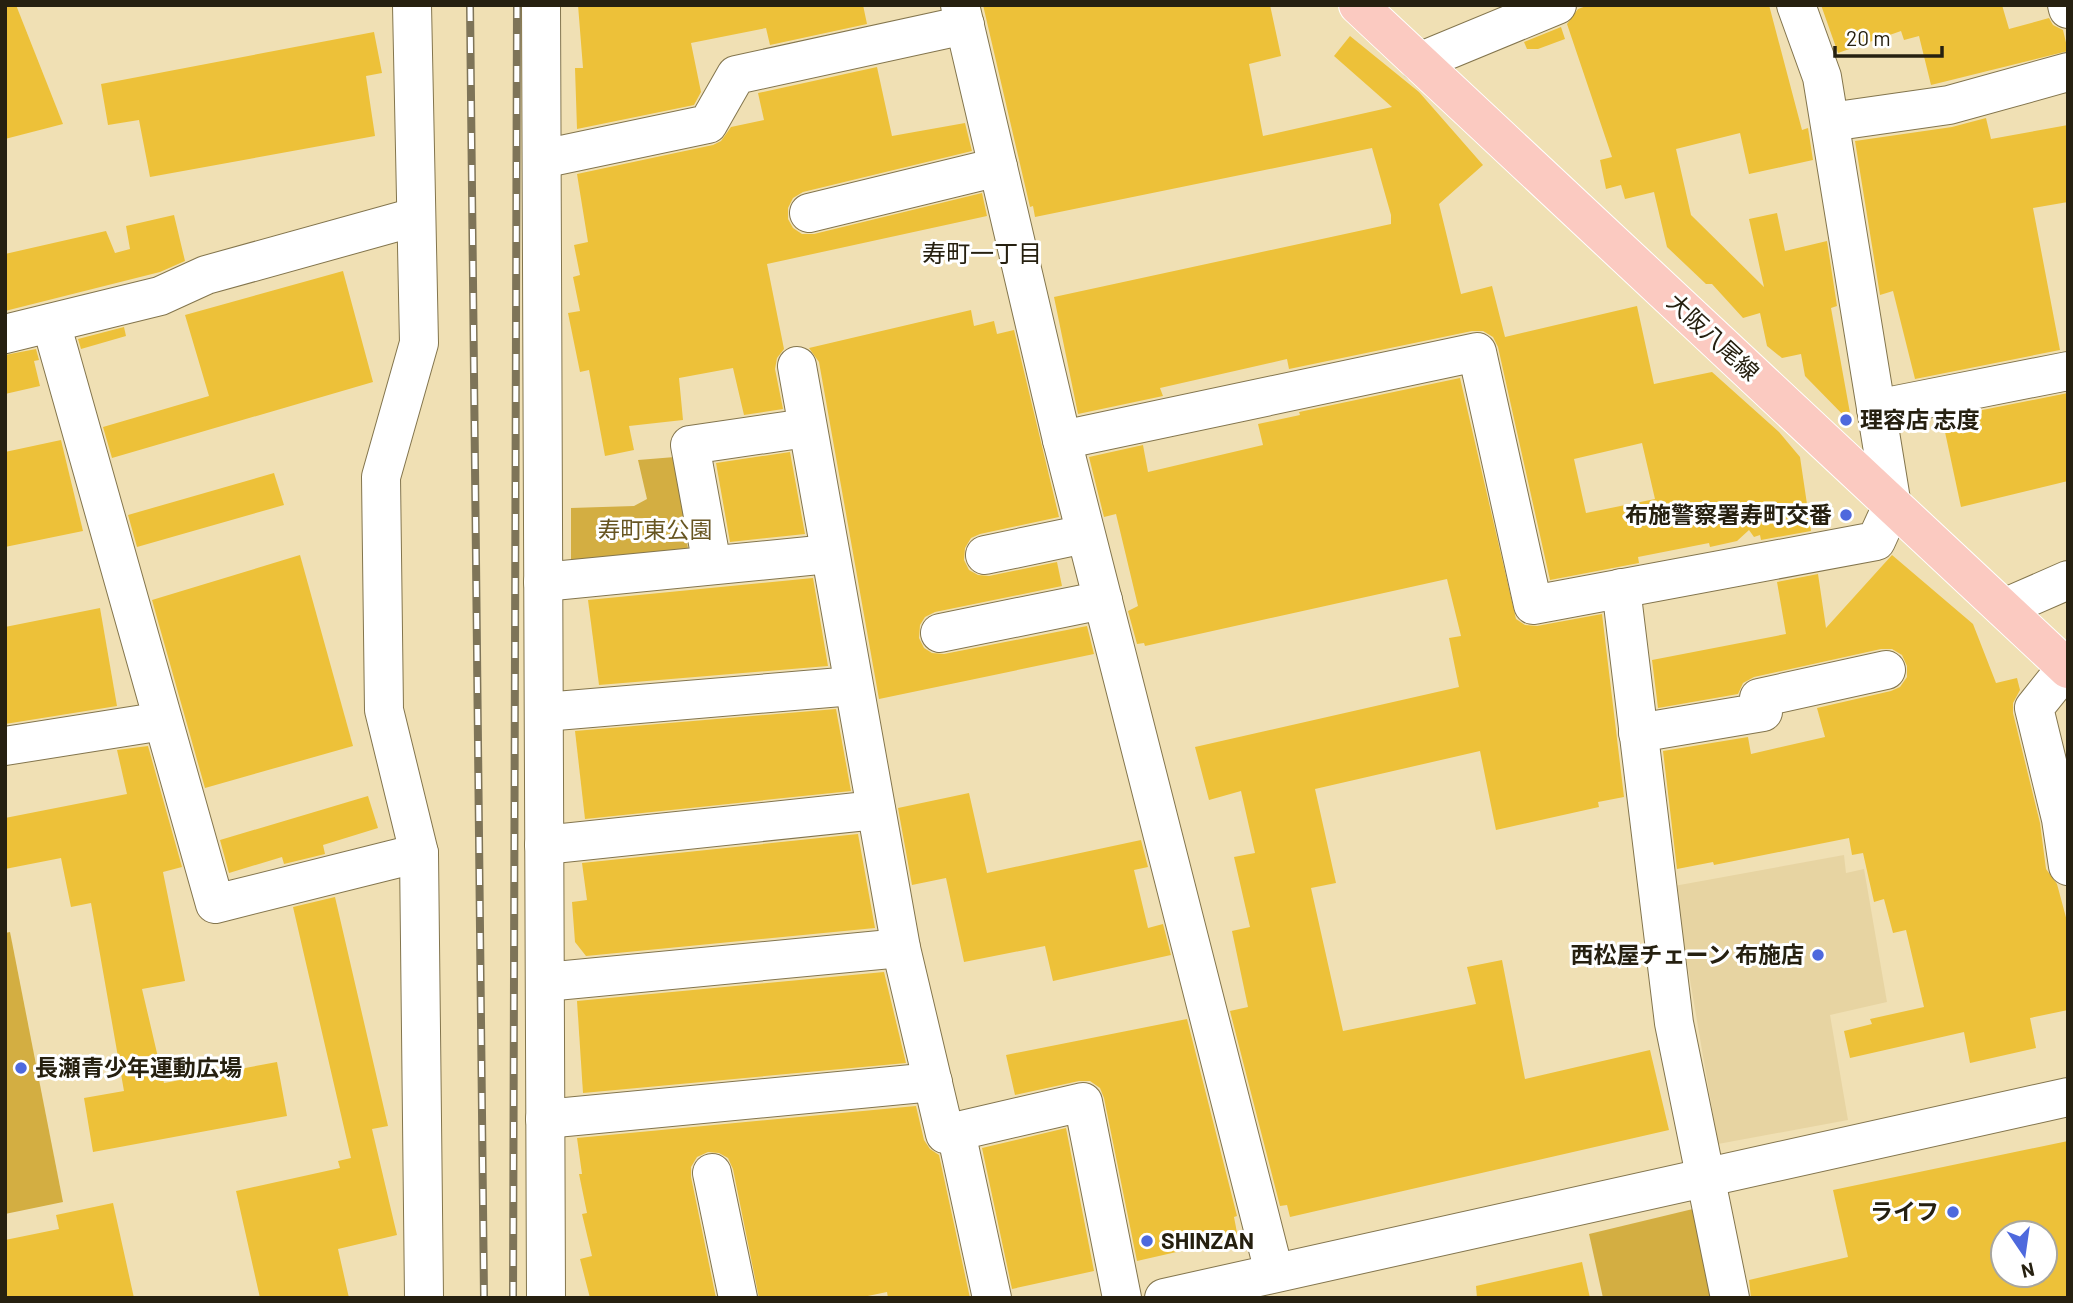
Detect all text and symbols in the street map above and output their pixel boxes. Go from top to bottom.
scale bar [1835,14,1942,58]
text: 20 m [1846,25,1891,50]
district label: 寿町一丁目 [922,238,1042,267]
street label: 大阪八尾線 [1662,287,1765,386]
place label: 理容店 志度 [1860,405,1980,433]
marker: 理容店 志度 [1838,412,1854,428]
place label: 布施警察署寿町交番 [1625,500,1832,528]
marker: 布施警察署寿町交番 [1838,507,1854,523]
park label: 寿町東公園 [598,515,713,543]
place label: 西松屋チェーン 布施店 [1571,940,1804,968]
marker: 西松屋チェーン 布施店 [1810,947,1826,963]
place label: 長瀬青少年運動広場 [35,1053,242,1081]
marker: 長瀬青少年運動広場 [13,1060,29,1076]
place label: ライフ [1870,1197,1939,1225]
marker: ライフ [1945,1204,1961,1220]
north arrow [1989,1219,2059,1289]
place label: SHINZAN [1161,1226,1254,1254]
marker: SHINZAN [1139,1233,1155,1249]
text: N [2019,1258,2037,1284]

